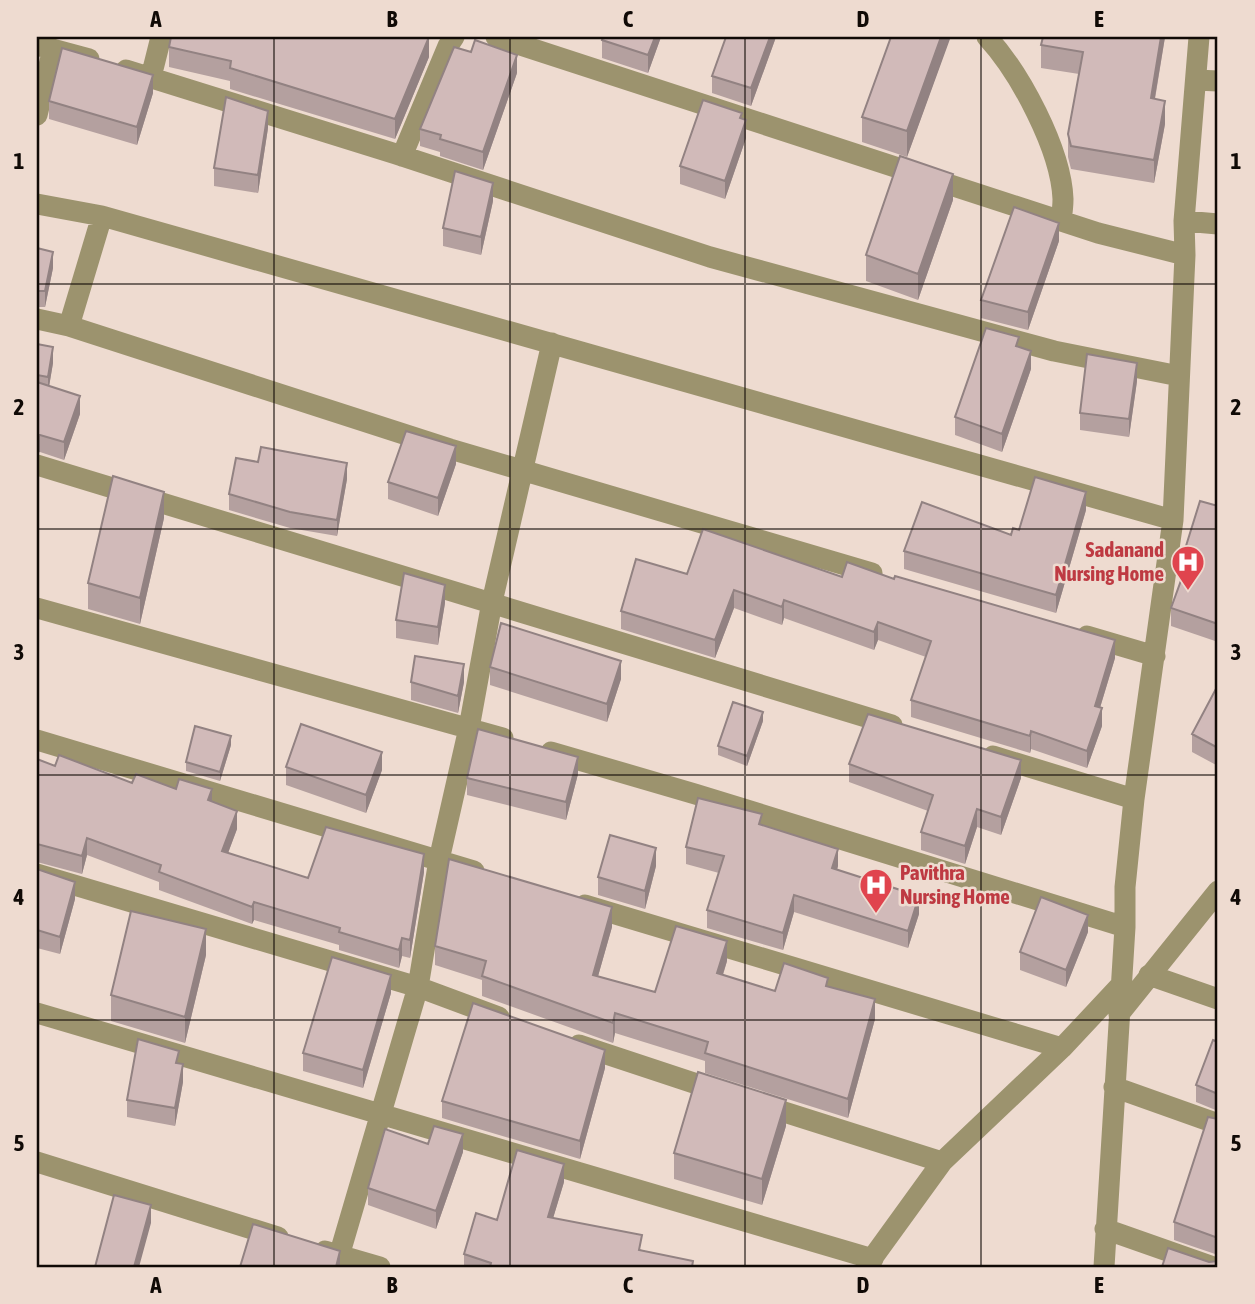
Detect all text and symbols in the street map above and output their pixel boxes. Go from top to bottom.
text: A [149,6,162,32]
text: B [387,6,398,32]
text: C [623,6,634,32]
text: D [857,6,870,32]
text: E [1094,6,1104,32]
text: 1 [14,148,25,174]
text: 1 [1231,148,1242,174]
text: 2 [14,394,24,420]
text: 2 [1231,394,1241,420]
place label: Sadanand Nursing Home [1054,537,1164,585]
hospital icon: Sadanand Nursing Home [1169,543,1207,592]
text: 3 [14,639,24,665]
text: 3 [1231,639,1241,665]
place label: Pavithra Nursing Home [900,860,1010,908]
hospital icon: Pavithra Nursing Home [857,866,895,915]
text: 4 [13,884,25,910]
text: 4 [1230,884,1242,910]
text: 5 [14,1130,25,1156]
text: 5 [1231,1130,1242,1156]
text: A [149,1272,162,1298]
text: B [387,1272,398,1298]
text: C [623,1272,634,1298]
text: D [857,1272,870,1298]
text: E [1094,1272,1104,1298]

